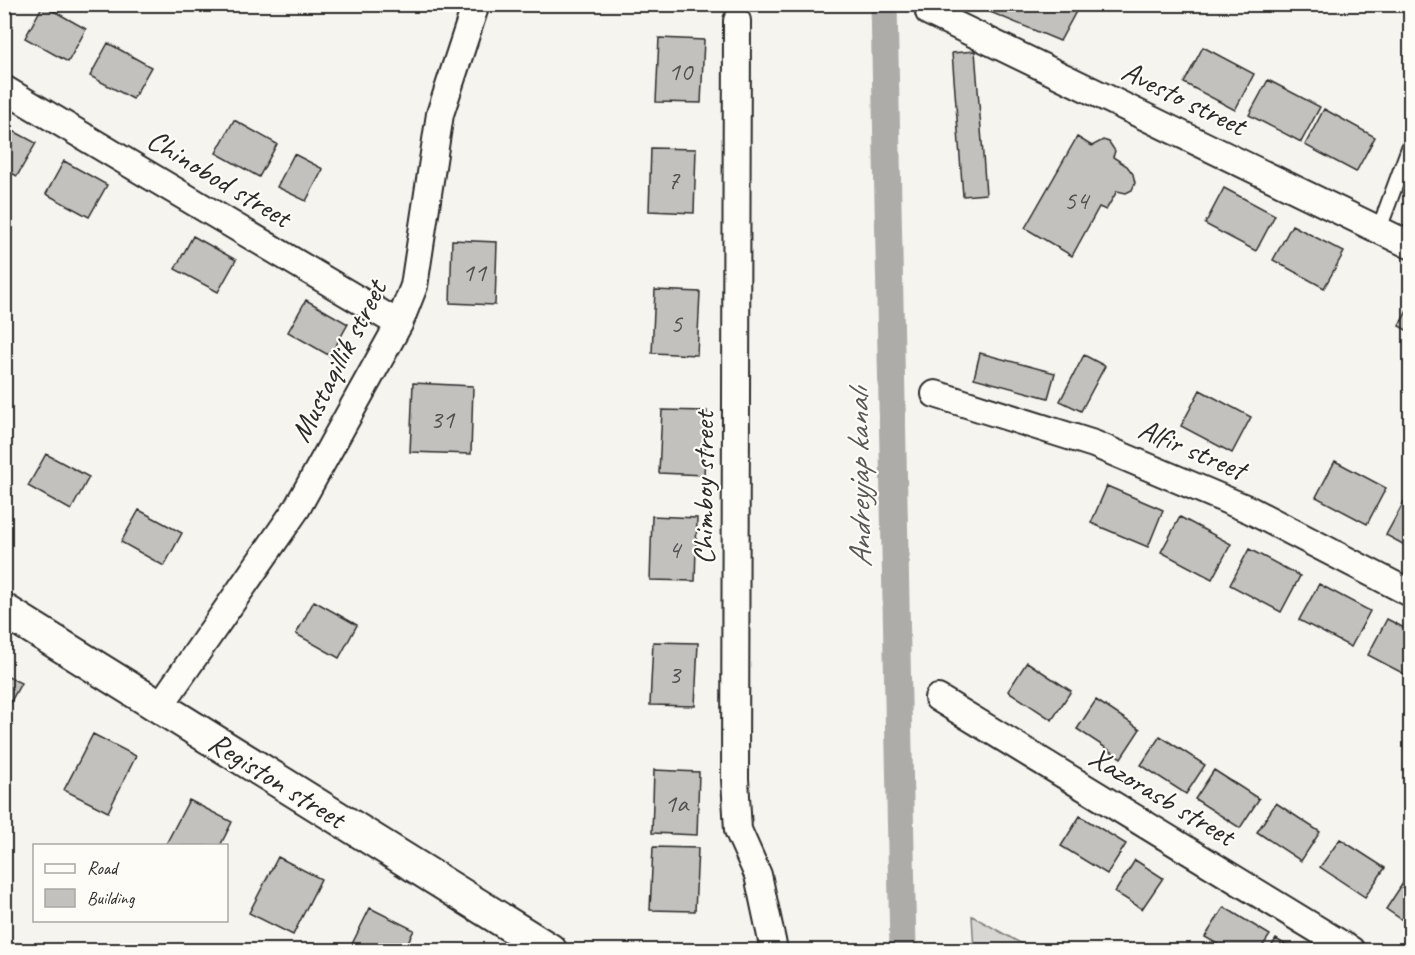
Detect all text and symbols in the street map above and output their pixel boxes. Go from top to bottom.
street label: Avesto street [1116,52,1255,146]
house number: 10 [668,54,694,88]
street label: Chinobod street [140,120,300,237]
house number: 7 [667,163,681,197]
house number: 54 [1064,183,1091,217]
house number: 11 [462,255,488,289]
street label: Mustaqillik street [281,271,396,448]
house number: 5 [670,306,684,340]
water label: Andreyjap kanalı [837,383,881,568]
house number: 31 [430,402,456,436]
street label: Chimboy street [684,408,722,565]
street label: Alfir street [1133,410,1255,490]
house number: 4 [668,532,683,566]
house number: 3 [668,657,682,691]
street label: Registon street [202,723,355,838]
street label: Xazorasb street [1082,738,1244,856]
house number: 1a [664,786,690,820]
legend [33,844,228,922]
text: Road [87,857,120,879]
text: Building [87,887,136,909]

